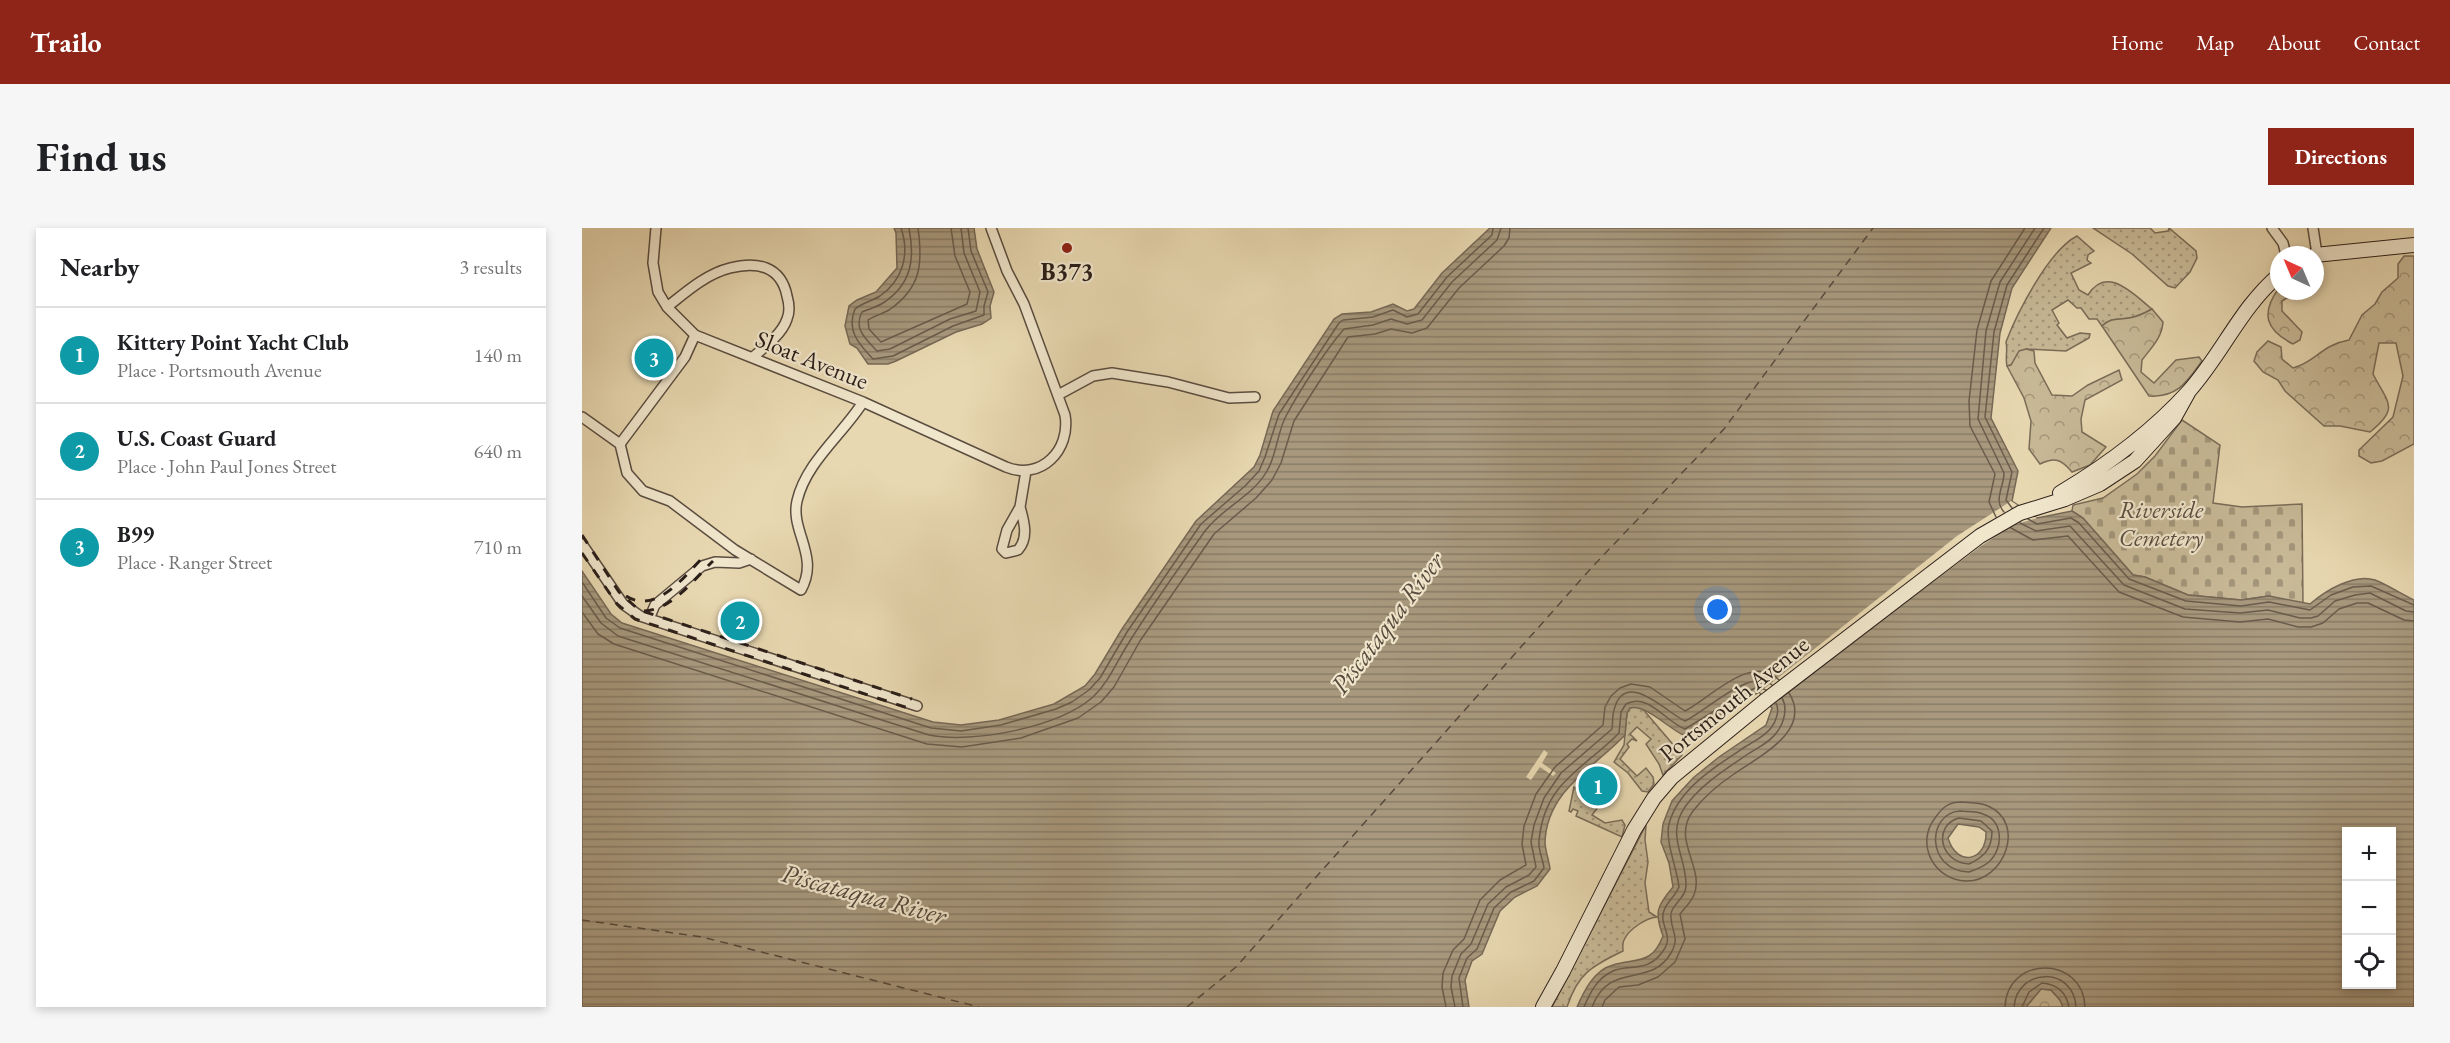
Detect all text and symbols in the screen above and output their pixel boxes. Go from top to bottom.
text: Trailo [30,24,102,60]
text: Home [2111,29,2163,56]
text: Map [2196,29,2234,56]
text: About [2267,29,2320,56]
text: Contact [2353,29,2420,56]
button: Directions [2268,128,2414,185]
text: Find us [36,129,167,184]
marker: B373 [1060,241,1074,255]
north arrow [2270,246,2324,300]
text: Nearby [60,250,140,284]
text: 3 results [459,254,522,280]
place label: B373 [1040,256,1094,287]
street label: Sloat Avenue [751,323,873,396]
text: Kittery Point Yacht Club [117,328,349,357]
pin: 3 [634,336,674,380]
text: 1 [74,342,85,368]
text: 140 m [474,342,522,368]
text: Place · Portsmouth Avenue [117,357,322,383]
text: U.S. Coast Guard [117,424,277,453]
text: 2 [74,438,85,464]
text: 640 m [474,438,522,464]
text: Place · John Paul Jones Street [117,453,336,479]
park label: Riverside Cemetery [2119,494,2204,553]
text: B99 [117,520,154,549]
text: 3 [74,534,85,560]
text: 710 m [474,534,522,560]
water label: Piscataqua River [1323,544,1453,701]
text: Place · Ranger Street [117,549,272,575]
your location [1703,595,1732,624]
pin: 2 [720,598,760,644]
street label: Portsmouth Avenue [1652,629,1815,769]
pin: 1 [1578,764,1618,808]
map controls [2342,827,2396,989]
button: + [2342,827,2396,881]
water label: Piscataqua River [778,856,951,934]
button: − [2342,881,2396,935]
button: locate [2342,935,2396,989]

